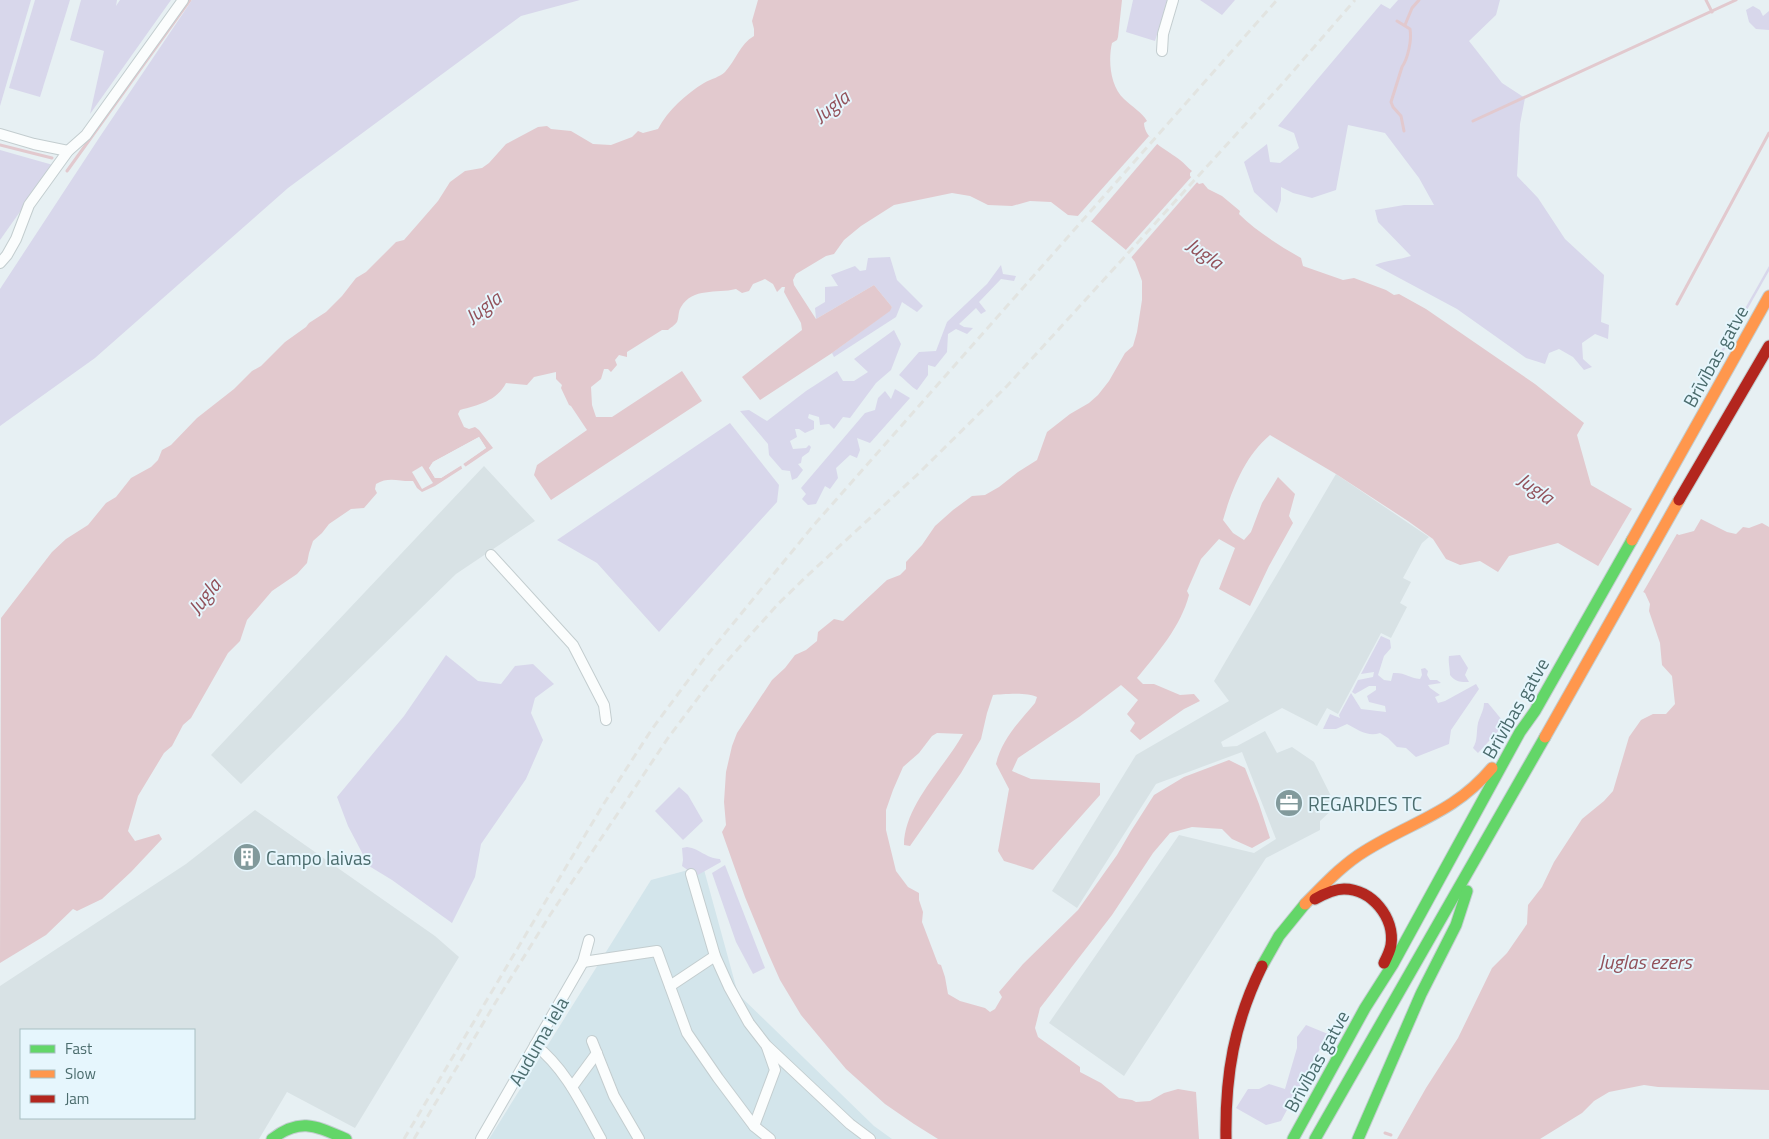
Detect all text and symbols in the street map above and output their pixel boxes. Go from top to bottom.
water label: Jugla [806,81,857,130]
water label: Jugla [1180,229,1231,277]
water label: Jugla [458,282,509,331]
street label: Brīvības gatve [1675,300,1755,412]
water label: Jugla [1511,464,1562,512]
water label: Jugla [180,570,229,621]
street label: Brīvības gatve [1474,652,1556,764]
office icon: REGARDES TC [1274,788,1304,818]
place label: REGARDES TC [1308,789,1422,818]
building icon: Campo laivas [232,842,262,872]
place label: Campo laivas [266,843,372,872]
water label: Juglas ezers [1598,946,1693,977]
street label: Auduma iela [501,991,575,1091]
street label: Brīvības gatve [1276,1005,1356,1117]
legend [20,1029,195,1119]
text: Fast [65,1037,93,1060]
text: Slow [65,1062,96,1085]
text: Jam [65,1087,89,1110]

